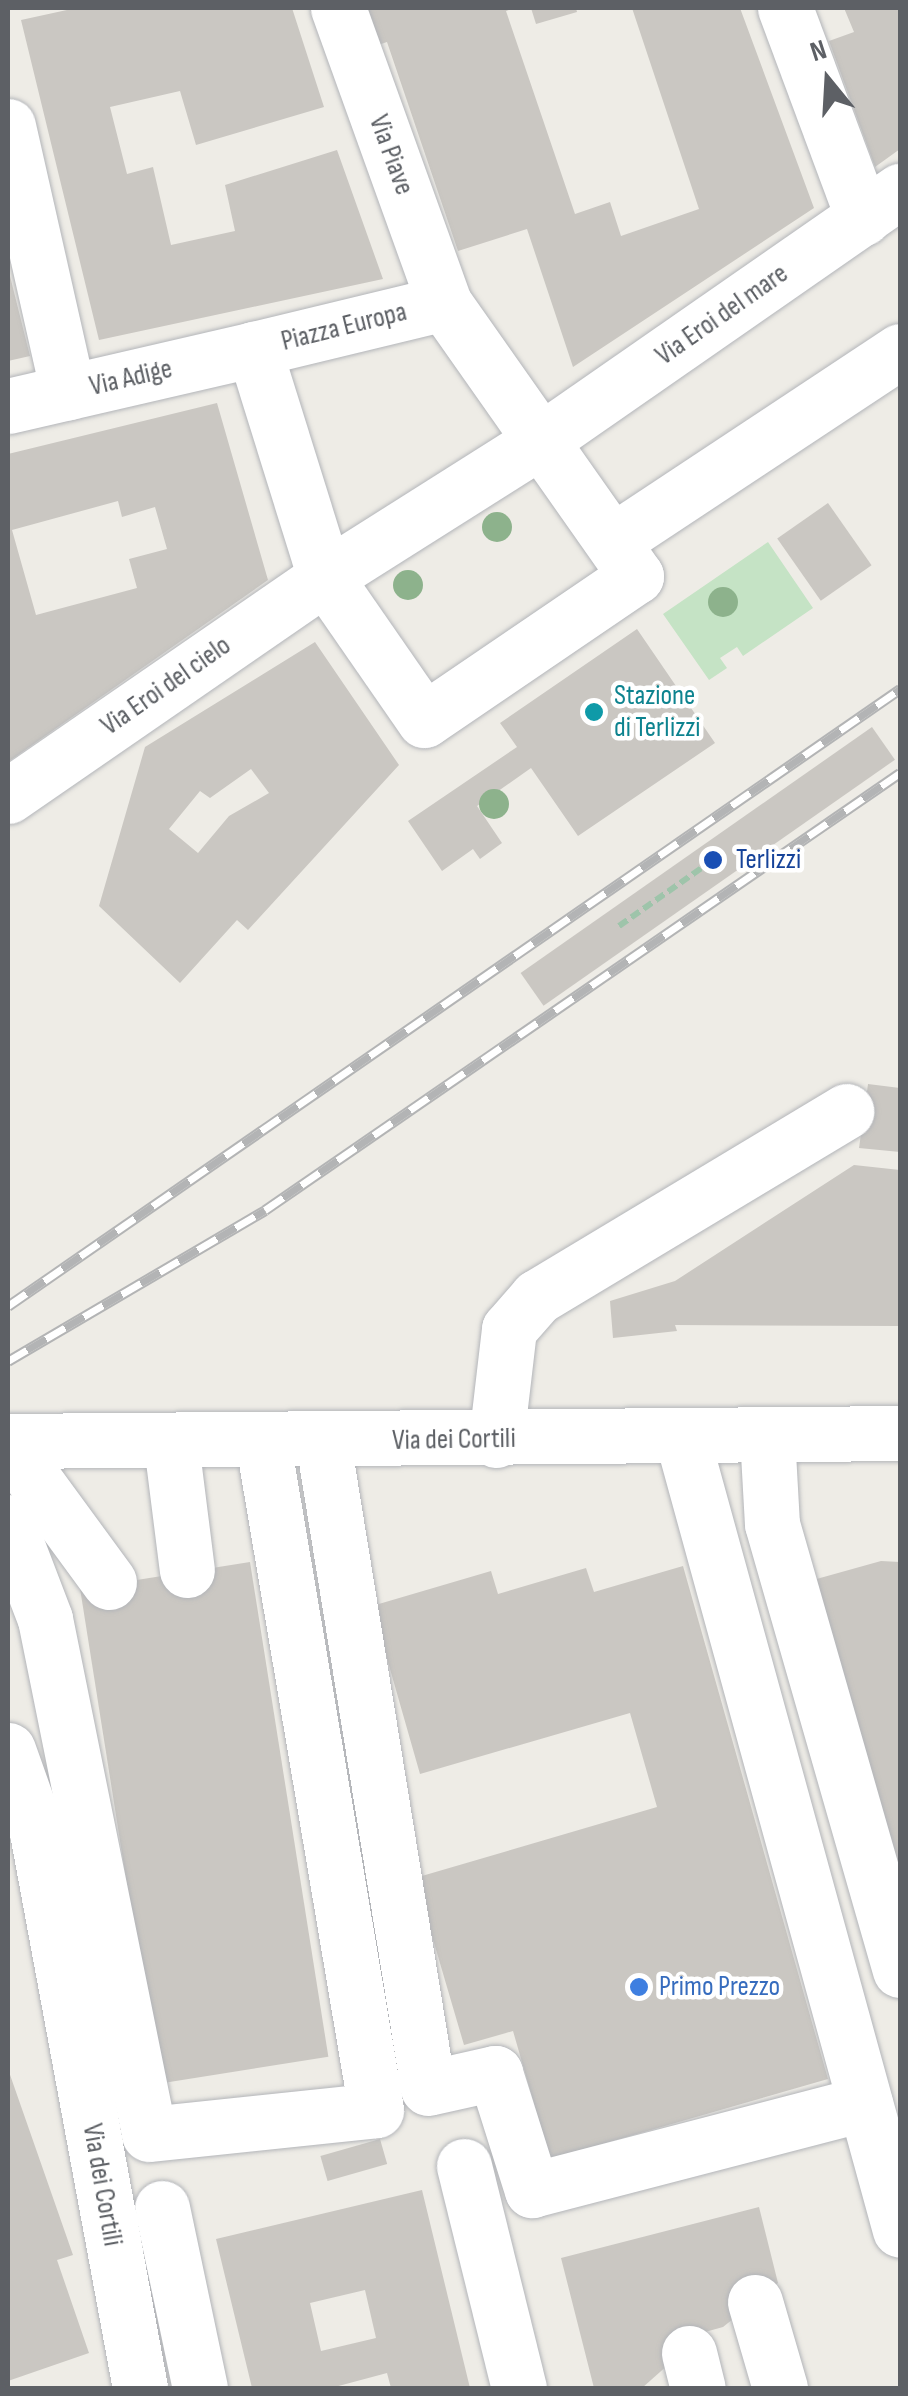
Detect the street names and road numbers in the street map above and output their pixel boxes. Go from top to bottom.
street label: Via Piave [361,110,421,200]
street label: Via Eroi del mare [649,257,795,373]
street label: Piazza Europa [278,295,410,359]
street label: Via Adige [86,352,176,404]
street label: Via Eroi del cielo [95,629,237,743]
street label: Via dei Cortili [392,1422,516,1458]
street label: Via dei Cortili [75,2121,129,2249]

